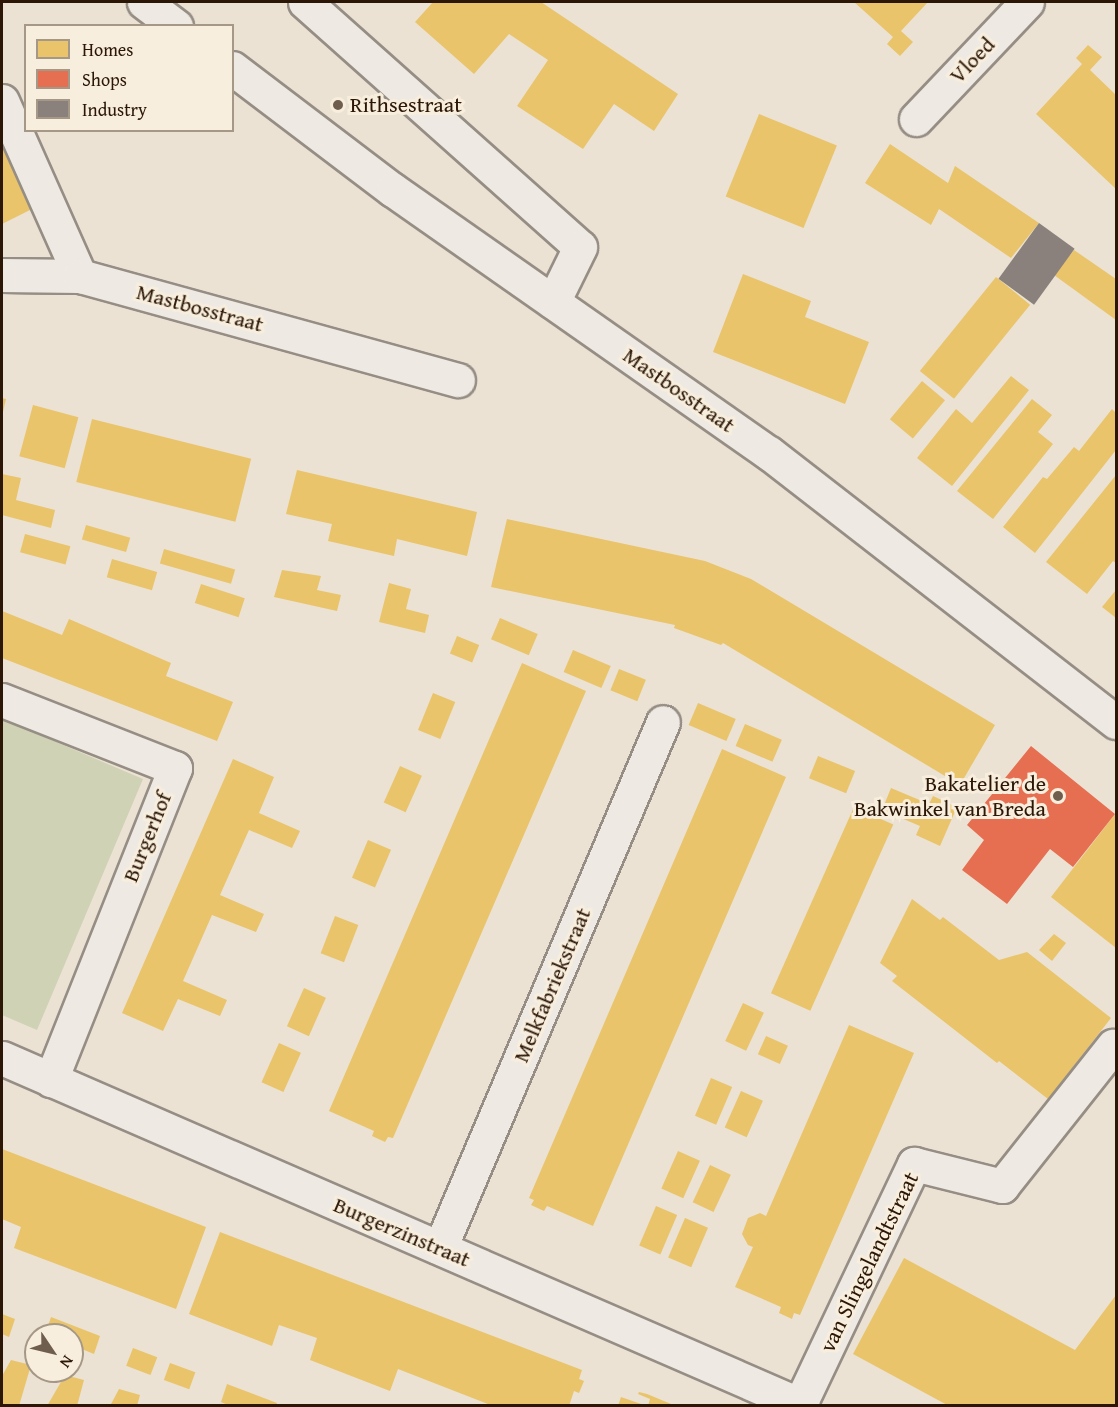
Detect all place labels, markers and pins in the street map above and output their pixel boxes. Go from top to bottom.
place label: Rithsestraat [350,92,462,118]
marker: Rithsestraat [331,98,345,112]
place label: Bakatelier de Bakwinkel van Breda [854,770,1046,822]
marker: Bakatelier de Bakwinkel van Breda [1051,789,1065,803]

